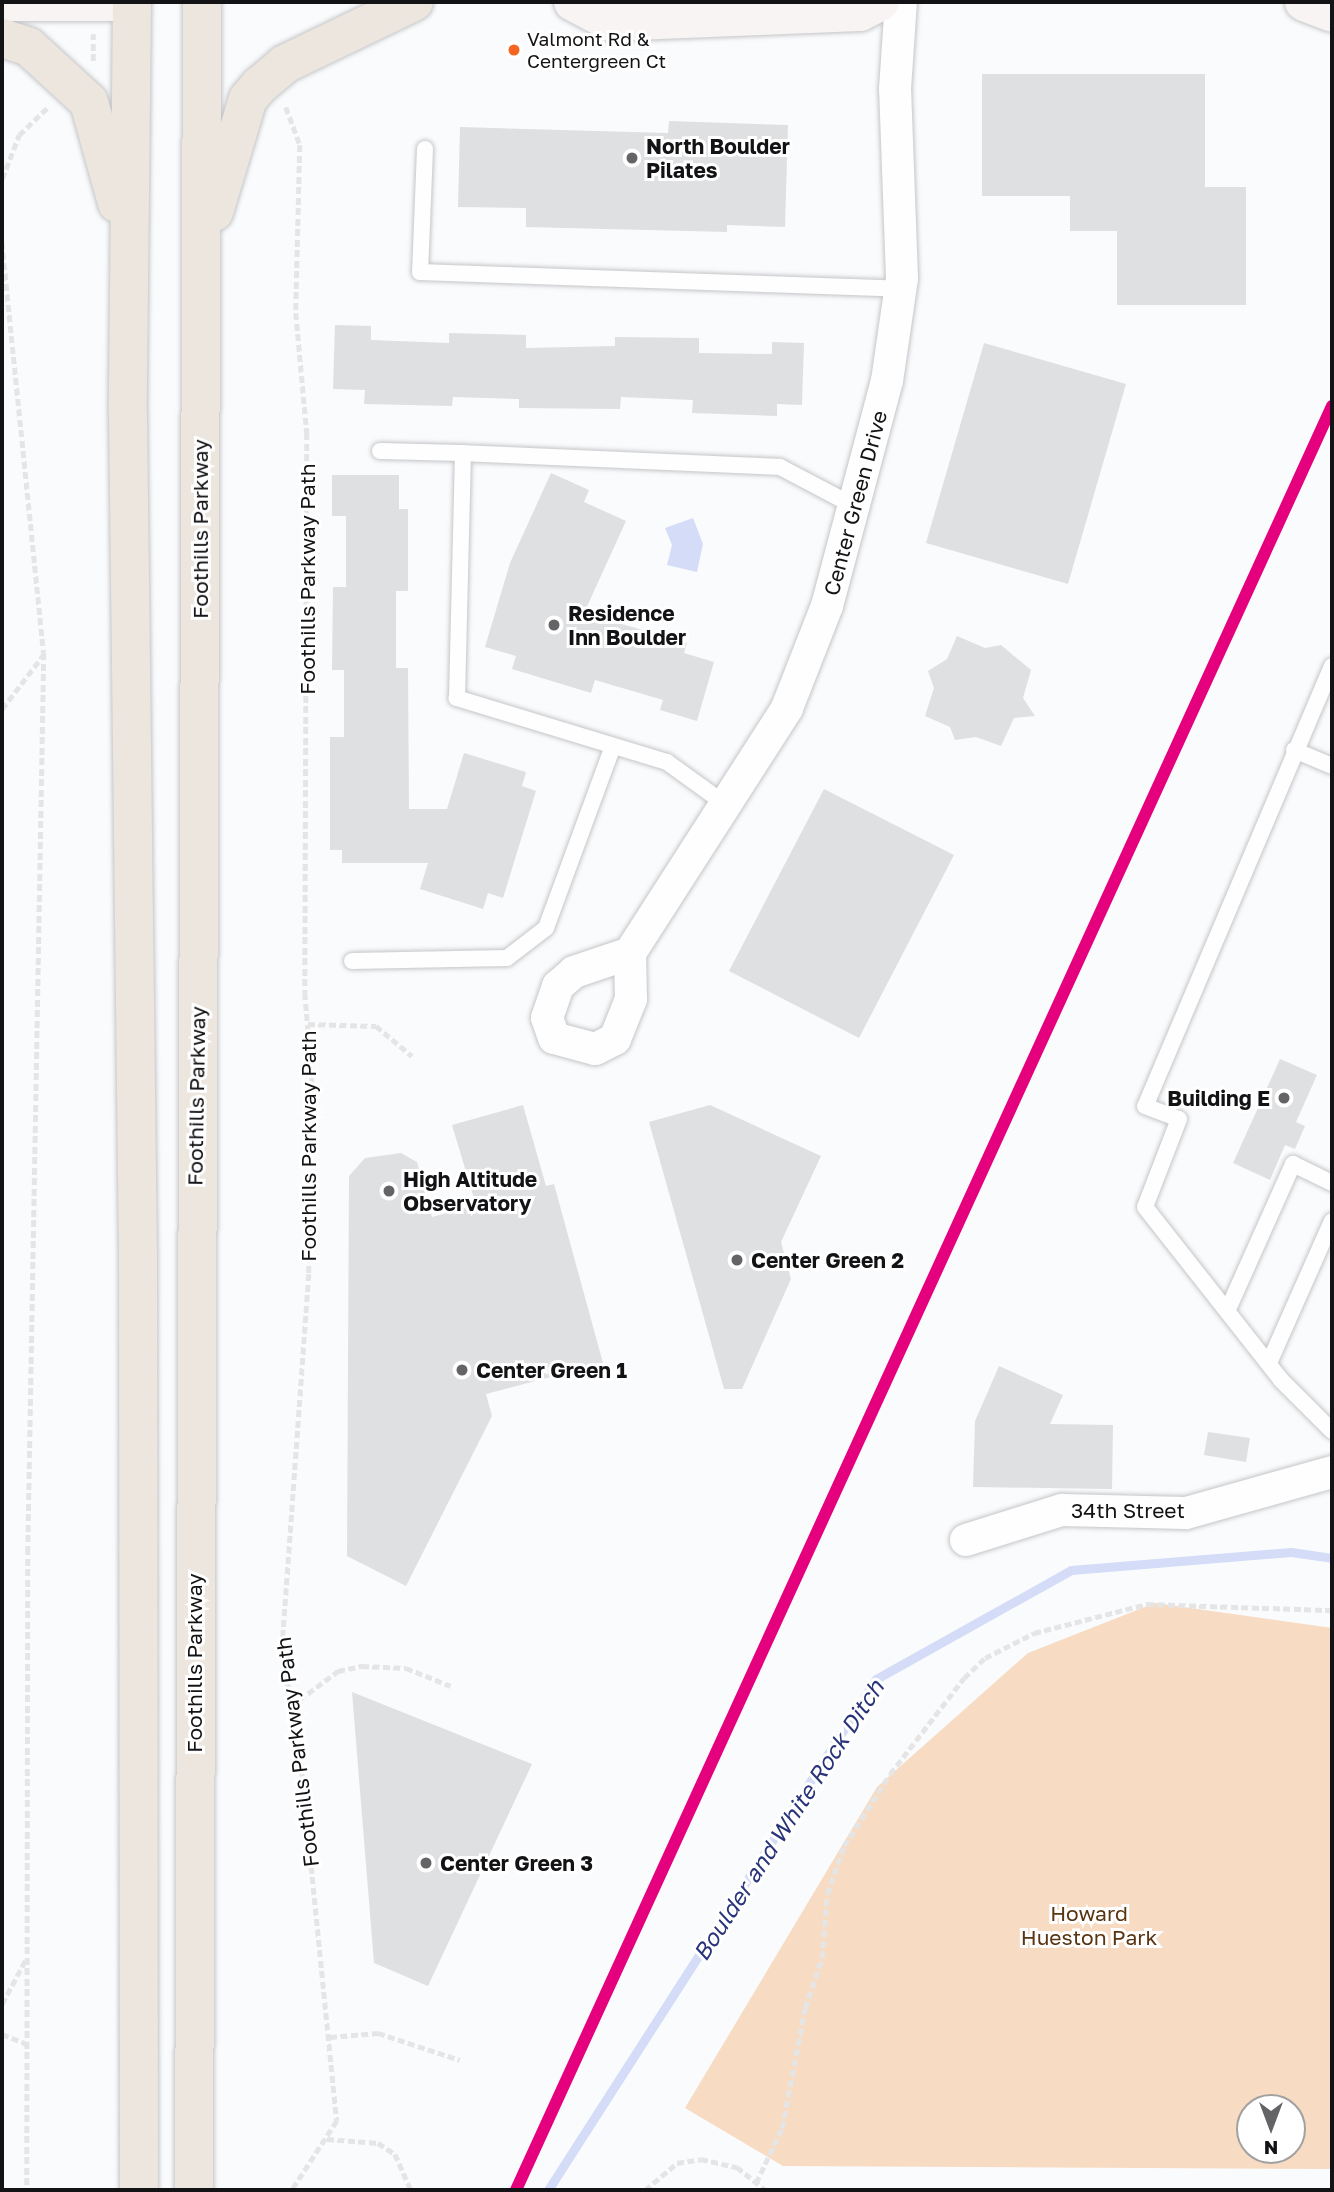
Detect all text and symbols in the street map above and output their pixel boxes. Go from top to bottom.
place label: Valmont Rd & Centergreen Ct [527,28,666,72]
marker: Valmont Rd & Centergreen Ct [507,43,521,57]
place label: North Boulder Pilates [646,133,790,183]
marker: North Boulder Pilates [624,150,640,166]
street label: Center Green Drive [818,408,892,598]
street label: Foothills Parkway [187,439,213,619]
street label: Foothills Parkway Path [294,463,320,695]
place label: Residence Inn Boulder [568,600,686,650]
marker: Residence Inn Boulder [546,617,562,633]
street label: Foothills Parkway [182,1006,210,1186]
street label: Foothills Parkway Path [295,1030,321,1262]
place label: Building E [1167,1085,1270,1111]
marker: Building E [1276,1090,1292,1106]
place label: High Altitude Observatory [403,1166,537,1216]
marker: High Altitude Observatory [381,1183,397,1199]
place label: Center Green 2 [751,1247,904,1273]
marker: Center Green 2 [729,1252,745,1268]
place label: Center Green 1 [476,1357,627,1383]
marker: Center Green 1 [454,1362,470,1378]
street label: 34th Street [1071,1497,1185,1523]
street label: Foothills Parkway [181,1573,207,1753]
street label: Foothills Parkway Path [270,1636,324,1868]
water label: Boulder and White Rock Ditch [687,1675,889,1965]
place label: Center Green 3 [440,1850,593,1876]
marker: Center Green 3 [418,1855,434,1871]
park label: Howard Hueston Park [1021,1900,1157,1950]
north arrow [1236,2094,1306,2164]
text: N [1264,2137,1278,2160]

